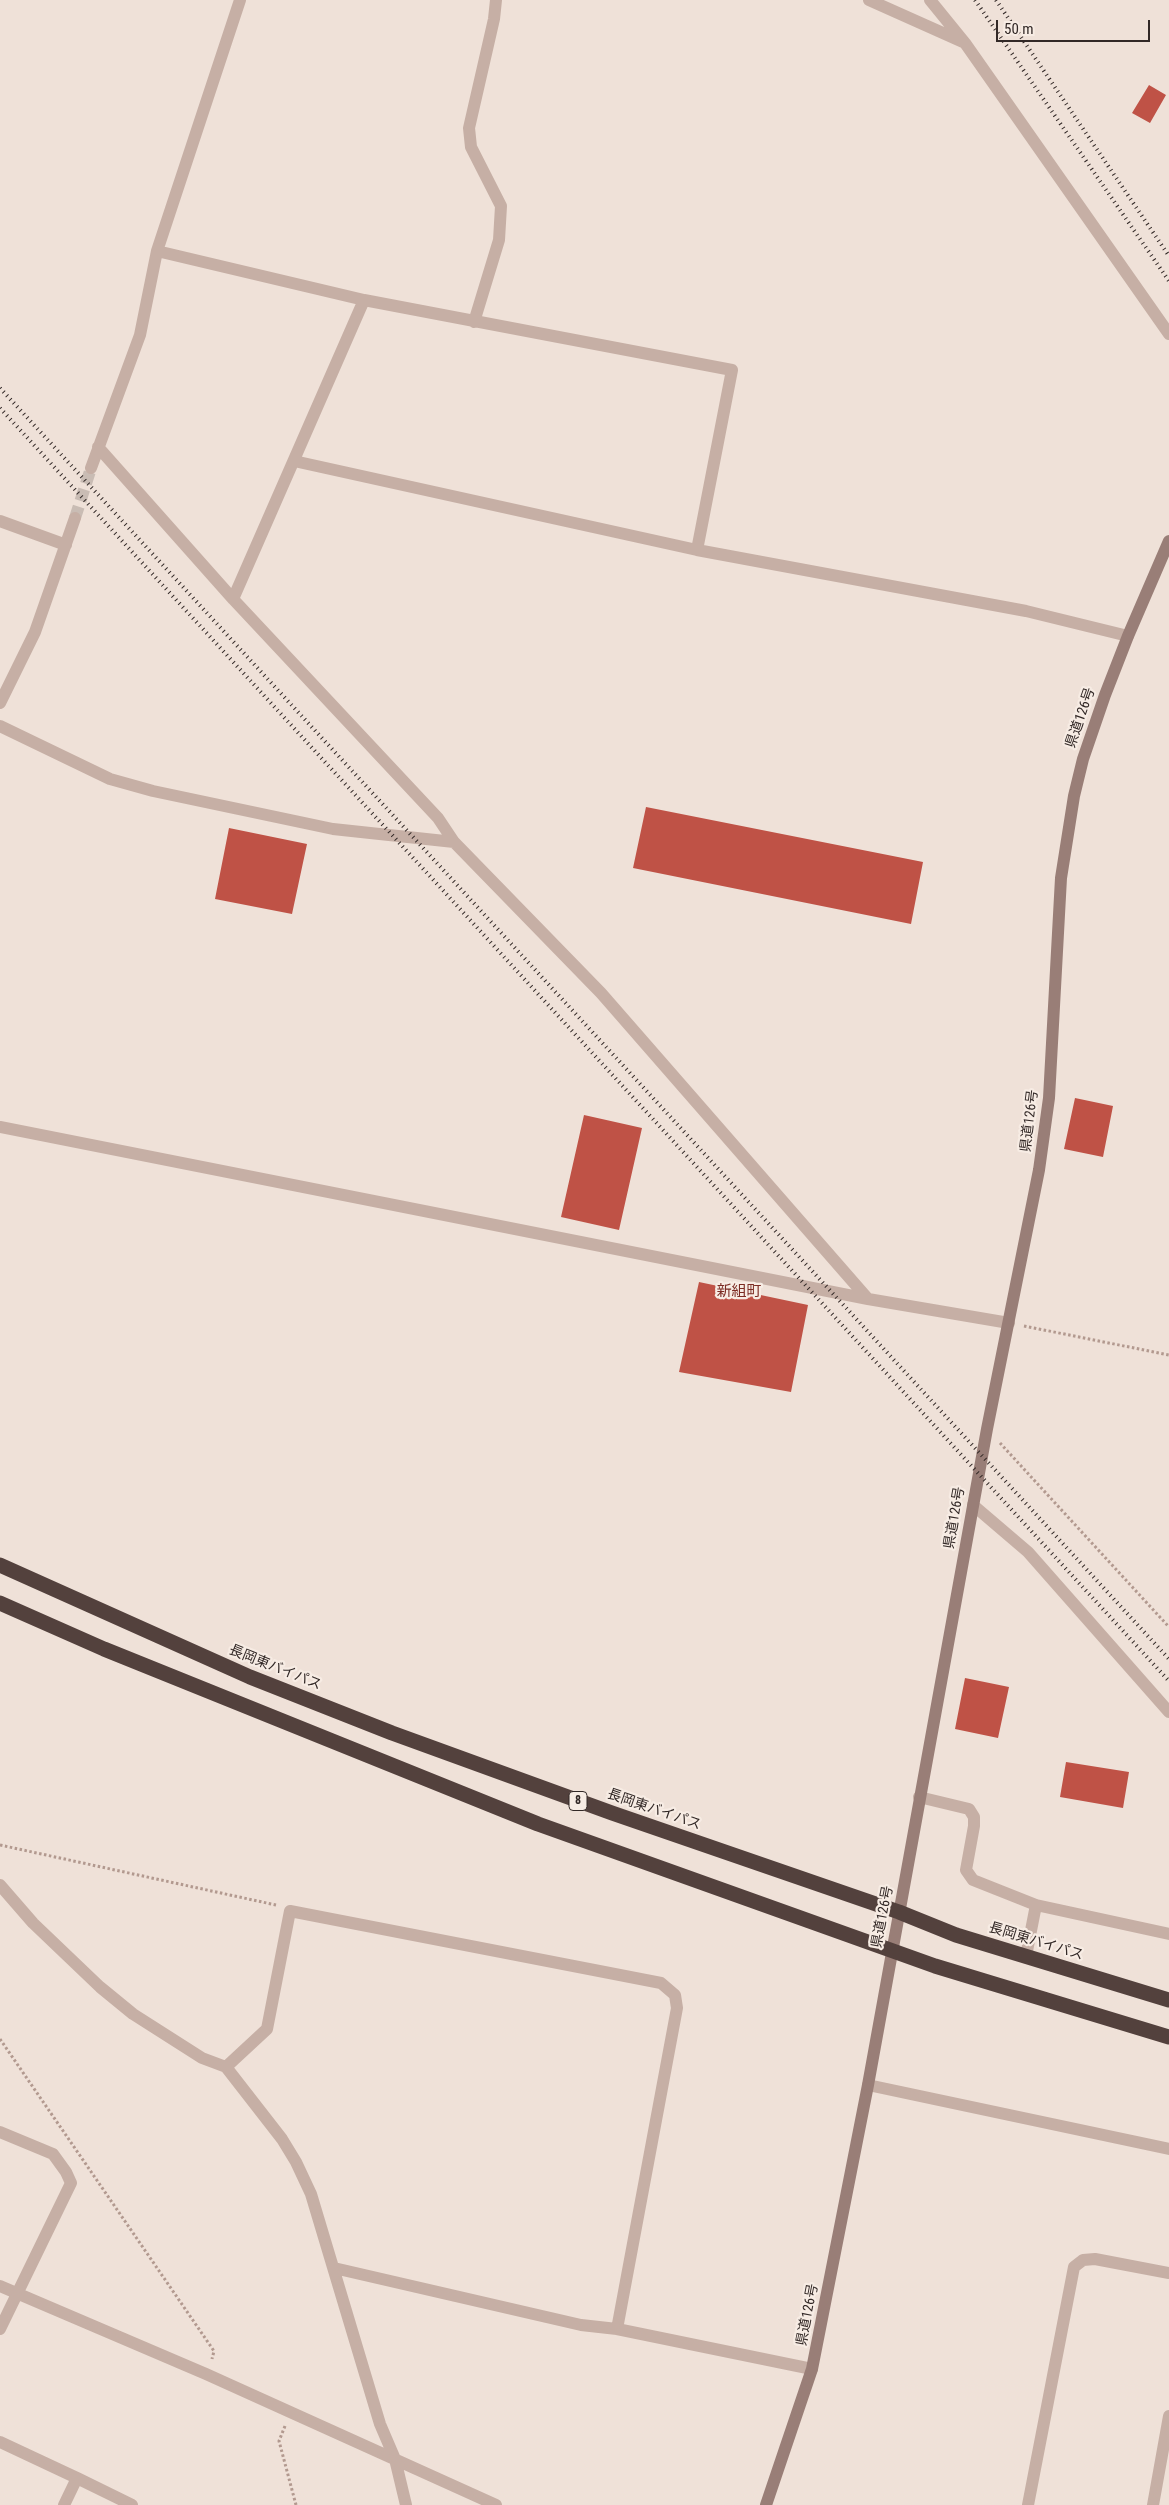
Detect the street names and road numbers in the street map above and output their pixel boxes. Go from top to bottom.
street label: 県道126号 [1063,686,1099,750]
street label: 県道126号 [1018,1089,1042,1153]
street label: 県道126号 [941,1486,969,1550]
street label: 長岡東バイパス [226,1642,324,1694]
street label: 長岡東バイパス [605,1786,703,1834]
road number: 8 [569,1792,587,1810]
street label: 県道126号 [869,1885,897,1949]
street label: 長岡東バイパス [987,1920,1085,1964]
street label: 県道126号 [794,2283,822,2347]

